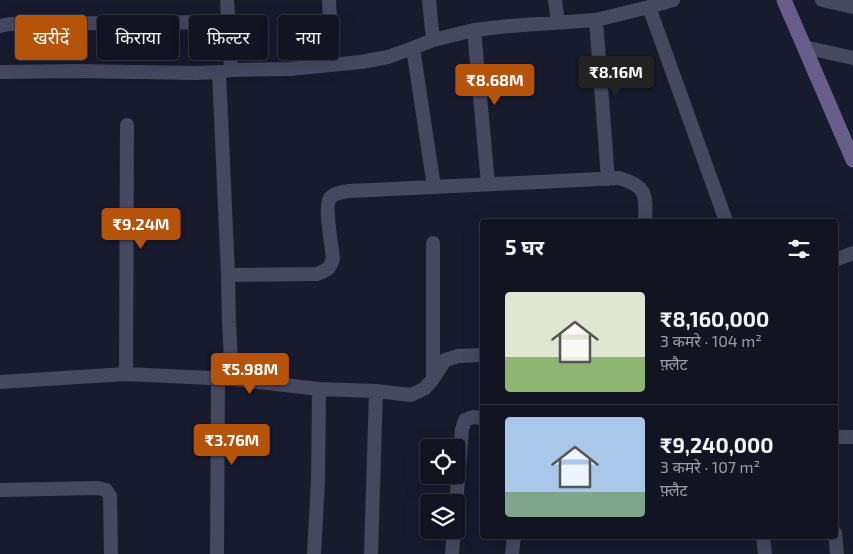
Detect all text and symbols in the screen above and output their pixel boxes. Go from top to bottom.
chip: खरीदें [15,15,87,60]
chip: किराया [97,15,179,60]
chip: फ़िल्टर [189,15,268,60]
chip: नया [278,15,339,60]
pin: ₹8.16M [575,56,657,98]
text: ₹8.16M [589,62,643,81]
pin: ₹8.68M [454,64,536,106]
text: ₹8.68M [466,70,524,89]
pin: ₹9.24M [100,208,182,250]
text: ₹9.24M [113,214,169,233]
text: 5 घर [505,234,544,259]
icon: filters [785,235,813,263]
text: ₹8,160,000 [660,306,769,331]
icon: home [545,312,605,372]
text: 3 कमरे · 104 m² [660,331,762,350]
pin: ₹5.98M [209,352,291,395]
text: फ़्लैट [660,354,688,373]
text: ₹5.98M [222,359,278,378]
pin: ₹3.76M [191,424,273,466]
text: ₹3.76M [205,430,259,449]
text: ₹9,240,000 [660,432,774,457]
icon: home [545,437,605,497]
map controls [420,439,465,539]
button: locate [420,439,465,484]
text: 3 कमरे · 107 m² [660,457,760,476]
text: फ़्लैट [660,480,688,499]
button: layers [420,494,465,539]

